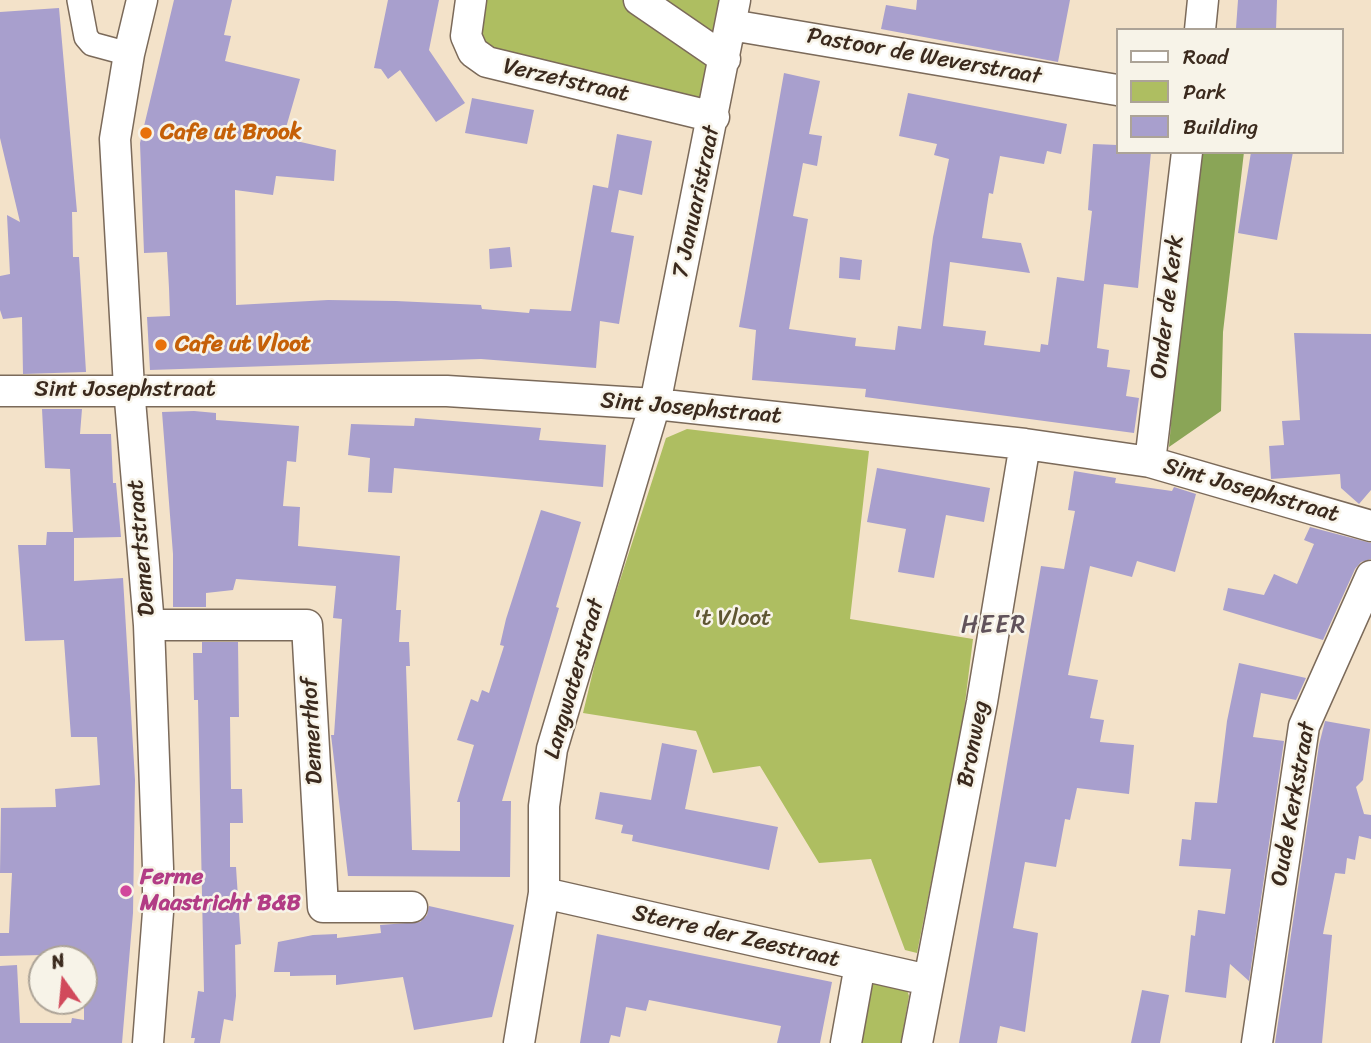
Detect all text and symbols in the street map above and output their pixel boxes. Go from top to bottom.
street label: Pastoor de Weverstraat [805,23,1043,91]
legend [1116,28,1343,154]
text: Road [1183,38,1228,76]
street label: Verzetstraat [500,53,632,109]
text: Park [1183,73,1226,111]
text: Building [1183,108,1258,146]
place label: Cafe ut Brook [160,119,302,147]
street label: 7 Januaristraat [667,123,727,281]
marker: Cafe ut Brook [138,125,154,141]
street label: Onder de Kerk [1146,234,1190,380]
place label: Cafe ut Vloot [175,331,311,359]
marker: Cafe ut Vloot [153,337,169,353]
street label: Sint Josephstraat [34,376,216,404]
street label: Sint Josephstraat [599,387,783,431]
street label: Sint Josephstraat [1160,453,1342,529]
street label: Demertstraat [122,479,162,617]
street label: Langwaterstraat [539,596,611,762]
park label: 't Vloot [693,605,771,633]
district label: HEER [961,612,1027,640]
street label: Demerthof [296,677,330,785]
street label: Bronweg [952,698,996,790]
street label: Oude Kerkstraat [1266,720,1322,888]
place label: Ferme Maastricht B&B [140,864,301,918]
marker: Ferme Maastricht B&B [118,883,134,899]
street label: Sterre der Zeestraat [630,900,842,974]
text: N [47,944,69,979]
north arrow [28,945,98,1015]

